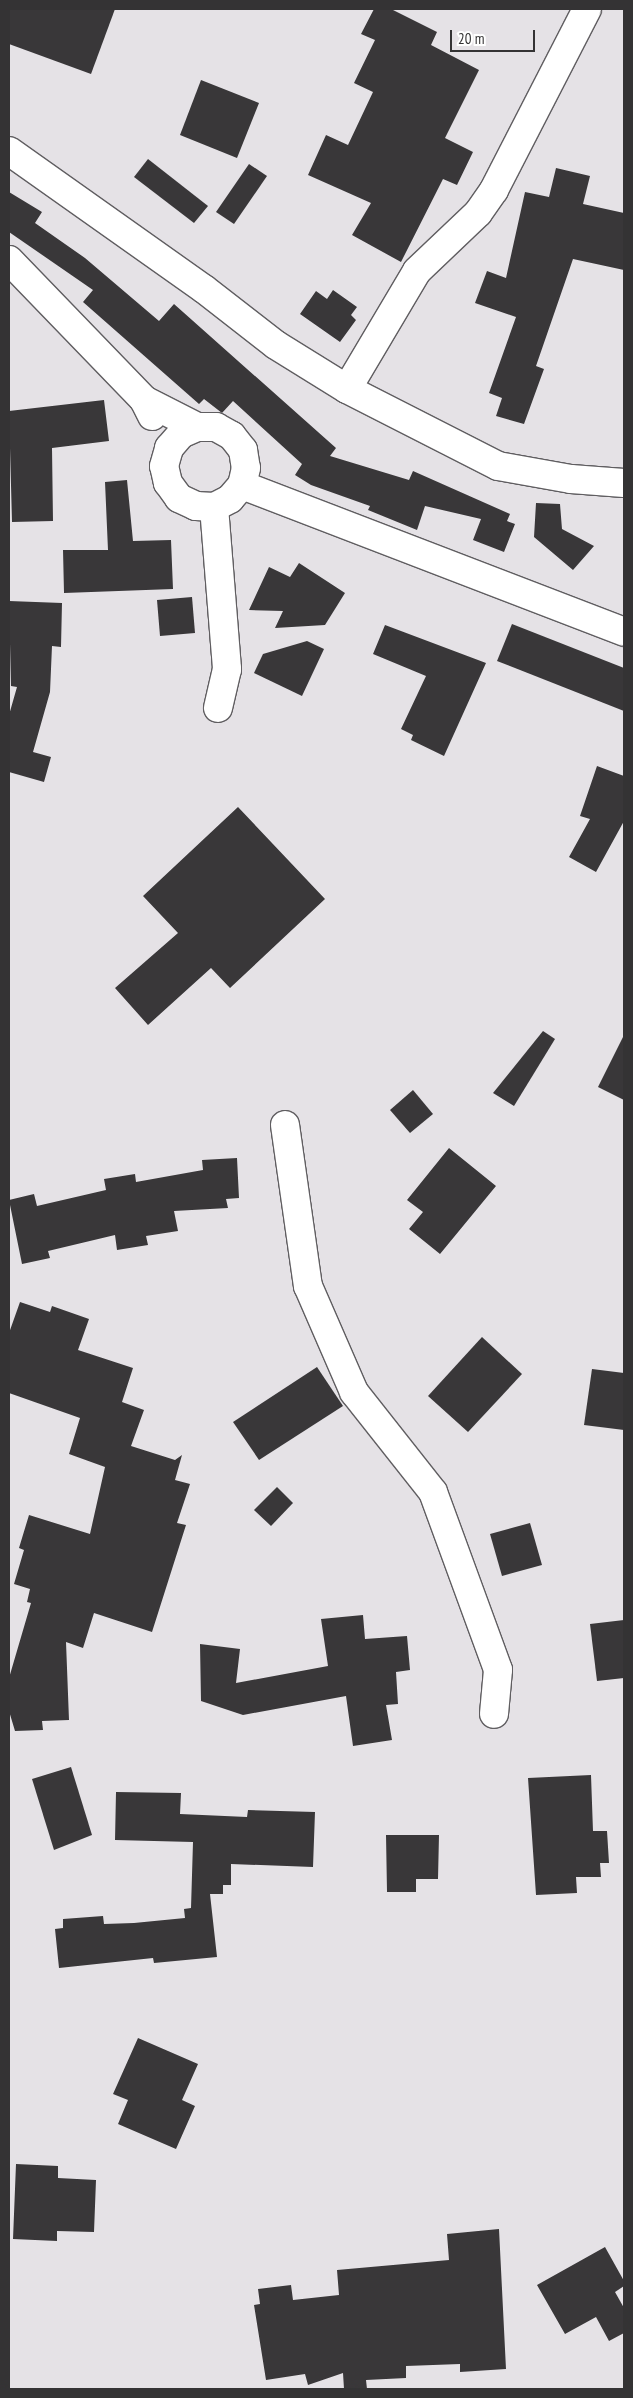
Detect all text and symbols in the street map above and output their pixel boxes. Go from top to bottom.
scale bar [453,20,538,52]
text: 20 m [458,29,484,48]

